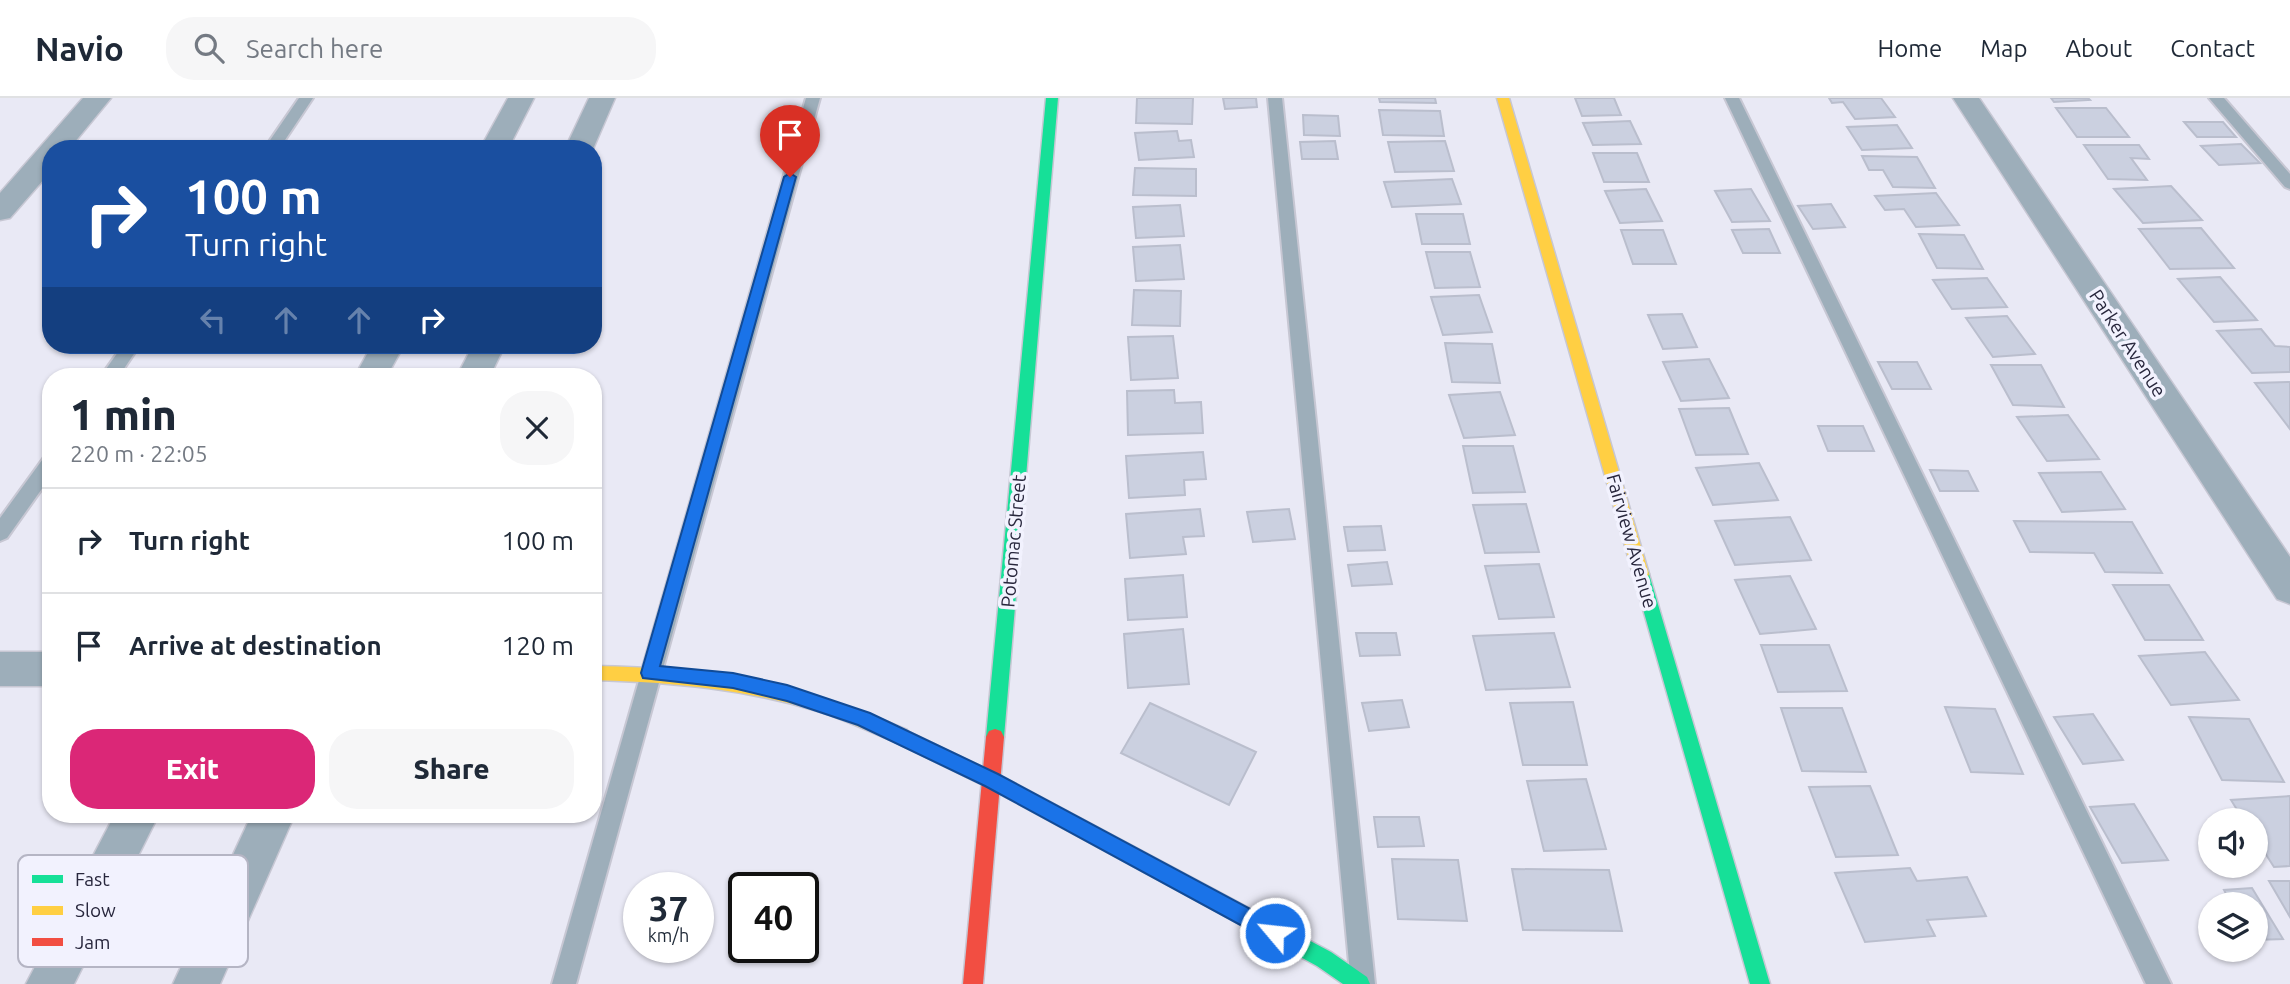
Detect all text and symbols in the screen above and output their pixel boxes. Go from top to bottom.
search box [166,17,656,80]
icon: search [190,29,228,67]
text: Navio [35,30,124,67]
text: Search here [246,34,383,63]
text: Home [1877,35,1942,62]
text: Map [1980,35,2027,62]
text: About [2065,35,2132,62]
text: Contact [2170,35,2255,62]
pin [760,105,820,177]
icon: arrive [771,116,809,154]
icon: right [70,168,161,259]
text: 100 m [185,168,322,223]
text: Turn right [185,226,327,262]
street label: Parker Avenue [2085,285,2171,401]
icon: left [194,301,232,339]
icon: ahead [267,301,305,339]
icon: ahead [340,301,378,339]
icon: right [413,301,451,339]
text: 1 min [70,391,177,438]
button: close [500,391,574,465]
text: 220 m · 22:05 [70,441,208,466]
street label: Fairview Avenue [1602,471,1662,611]
street label: Potomac Street [996,473,1030,608]
icon: right [70,522,108,560]
text: Turn right [129,526,250,555]
text: 100 m [502,526,574,555]
icon: arrive [70,627,108,665]
text: Arrive at destination [129,631,382,660]
text: 120 m [502,631,574,660]
button: Exit [70,729,315,809]
button: Share [329,729,574,809]
map controls [2198,808,2268,962]
button: sound [2198,808,2268,878]
legend [18,855,248,967]
text: Fast [75,868,110,890]
speed limit sign: 40 [728,872,819,963]
text: 37 [649,888,688,928]
button: layers [2198,892,2268,962]
position arrow [1238,896,1312,970]
text: Slow [75,899,116,921]
text: km/h [648,925,689,945]
text: Jam [75,931,111,953]

